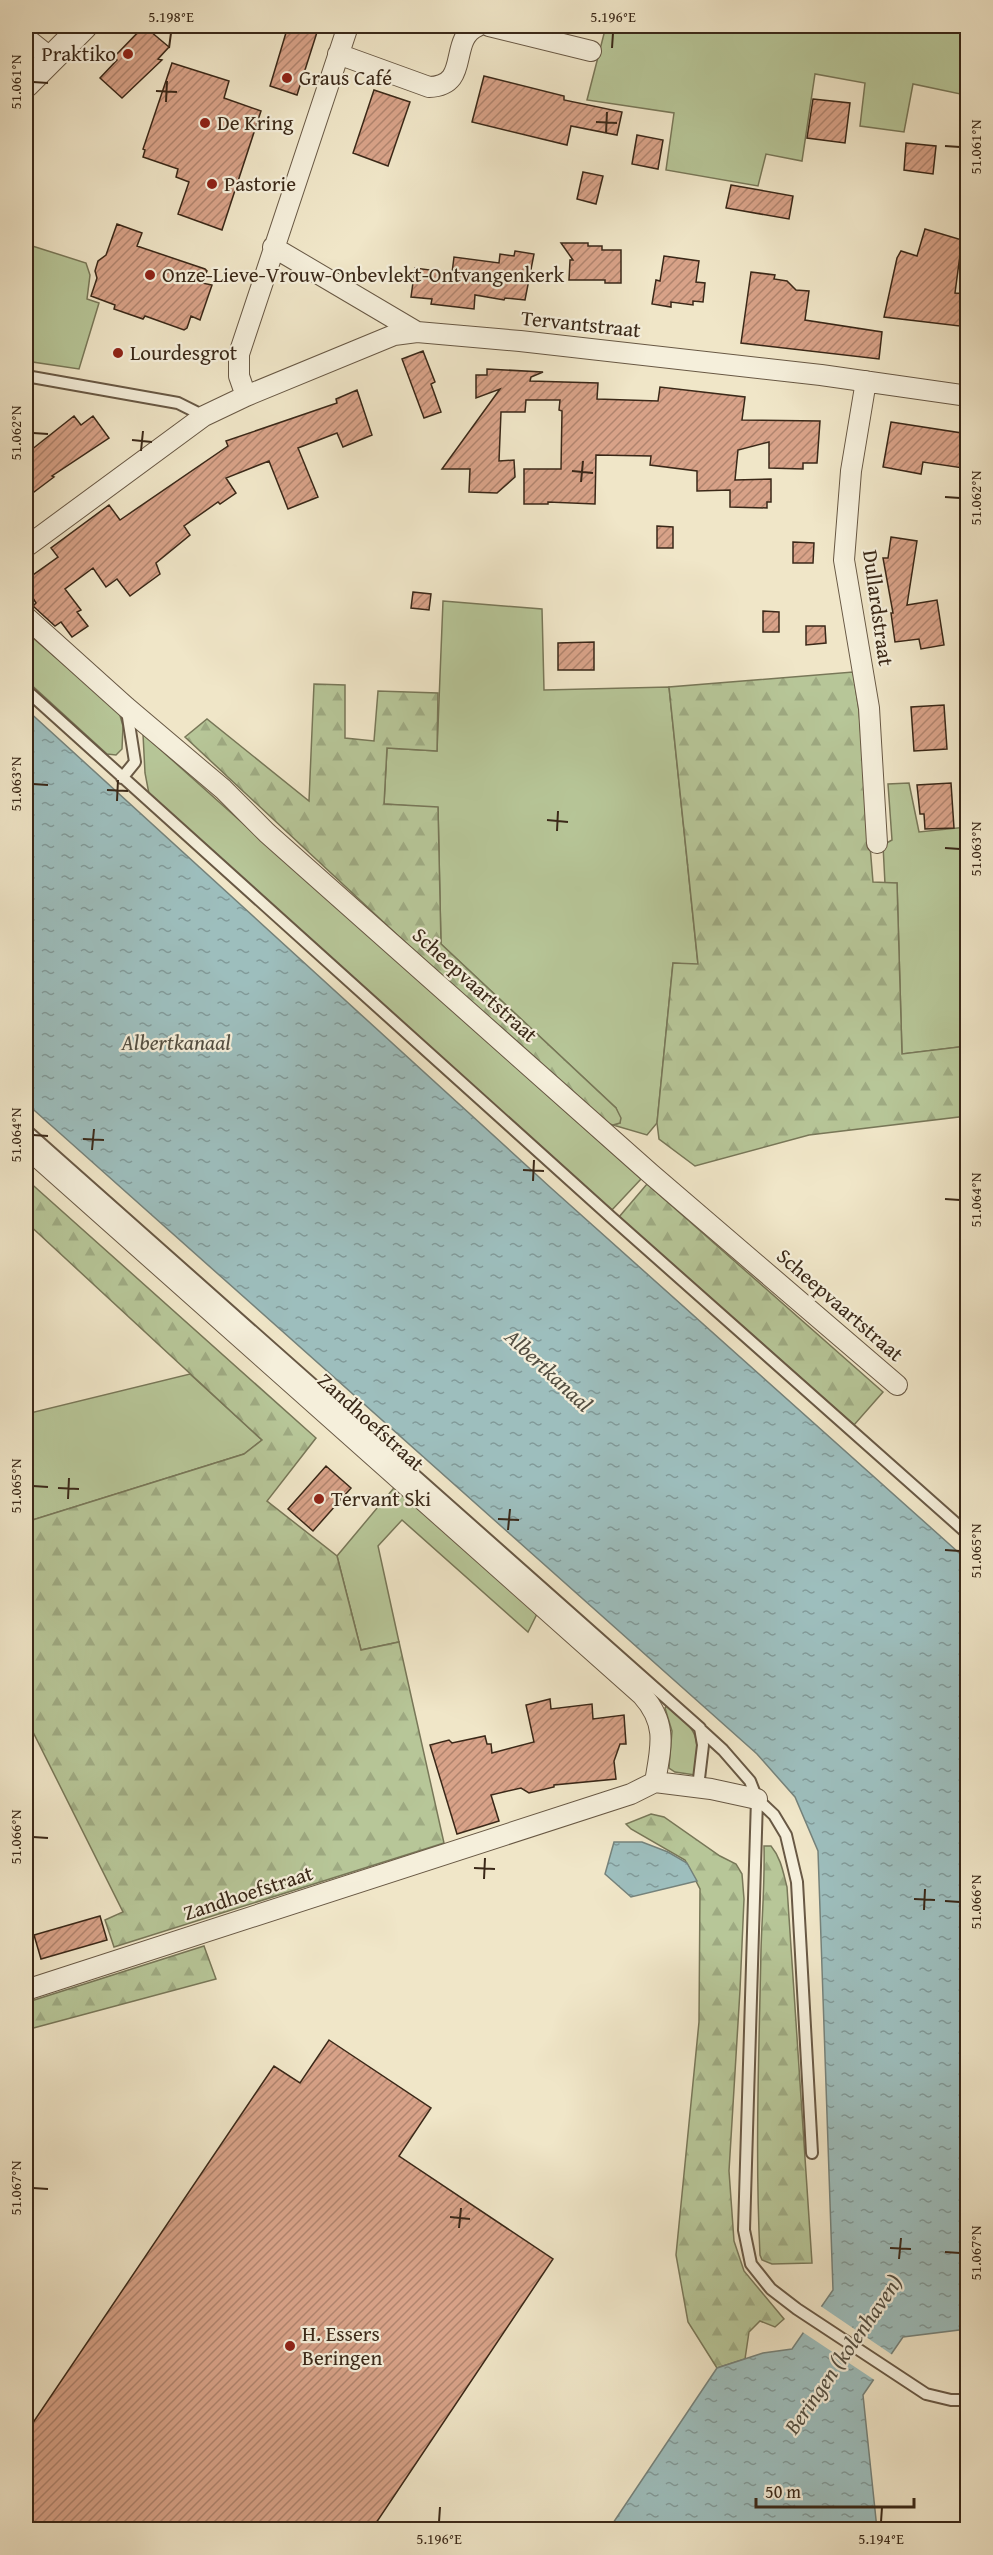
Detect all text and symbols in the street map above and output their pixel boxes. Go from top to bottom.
text: 5.198°E [148,6,194,27]
text: 5.196°E [590,6,636,27]
place label: Praktiko [41,38,116,69]
marker: Praktiko [121,47,135,61]
text: 51.061°N [5,54,26,109]
place label: Graus Café [299,62,392,93]
marker: Graus Café [280,71,294,85]
place label: De Kring [217,107,294,138]
marker: De Kring [198,116,212,130]
text: 51.061°N [965,119,986,174]
place label: Pastorie [224,168,296,199]
marker: Pastorie [205,177,219,191]
place label: Onze-Lieve-Vrouw-Onbevlekt-Ontvangenkerk [162,259,564,290]
marker: Onze-Lieve-Vrouw-Onbevlekt-Ontvangenkerk [143,268,157,282]
street label: Tervantstraat [520,302,643,345]
place label: Lourdesgrot [130,337,238,368]
marker: Lourdesgrot [111,346,125,360]
text: 51.062°N [5,405,26,460]
text: 51.062°N [965,470,986,525]
street label: Dullardstraat [855,548,902,669]
text: 51.063°N [5,756,26,811]
text: 51.063°N [965,821,986,876]
street label: Scheepvaartstraat [406,920,545,1050]
water label: Albertkanaal [120,1026,231,1058]
text: 51.064°N [5,1107,26,1162]
text: 51.064°N [965,1172,986,1227]
street label: Scheepvaartstraat [770,1241,911,1369]
water label: Albertkanaal [497,1320,600,1419]
street label: Zandhoefstraat [311,1365,432,1479]
text: 51.065°N [5,1458,26,1513]
place label: Tervant Ski [331,1483,431,1514]
marker: Tervant Ski [312,1492,326,1506]
text: 51.065°N [965,1523,986,1578]
text: 51.066°N [5,1809,26,1864]
street label: Zandhoefstraat [179,1857,317,1928]
text: 51.066°N [965,1874,986,1929]
text: 51.067°N [5,2160,26,2215]
text: 51.067°N [965,2225,986,2280]
water label: Beringen (kolenhaven) [775,2268,910,2441]
place label: H. Essers Beringen [302,2318,382,2373]
marker: H. Essers Beringen [283,2339,297,2353]
scale bar [756,2471,914,2509]
text: 50 m [765,2478,801,2505]
text: 5.196°E [416,2528,462,2549]
text: 5.194°E [858,2528,904,2549]

